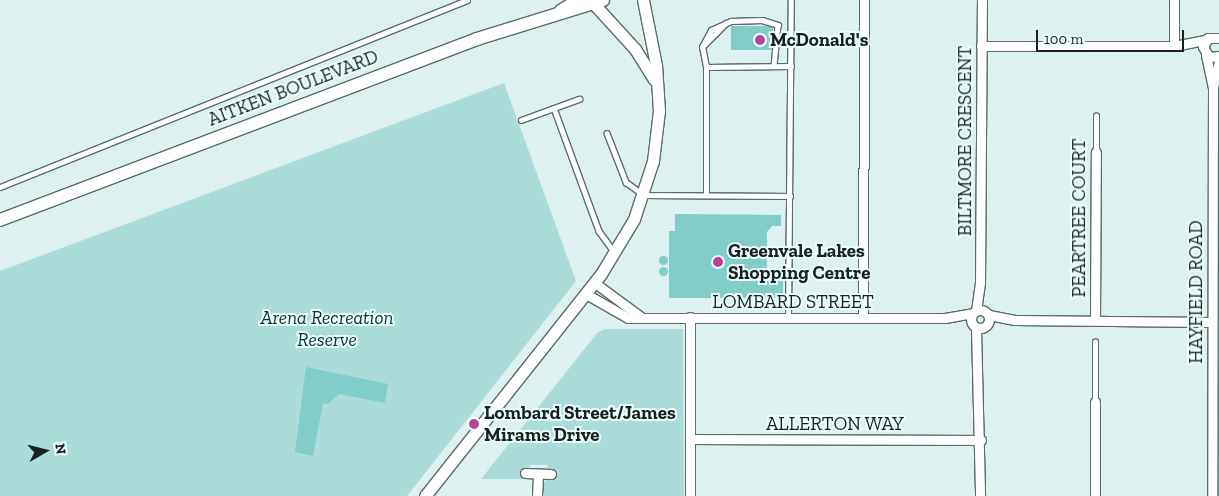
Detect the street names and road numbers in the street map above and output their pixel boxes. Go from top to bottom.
street label: AITKEN BOULEVARD [205,45,381,131]
street label: BILTMORE CRESCENT [954,46,976,236]
street label: PEARTREE COURT [1068,139,1090,297]
street label: HAYFIELD ROAD [1185,220,1207,364]
street label: LOMBARD STREET [712,291,874,313]
street label: ALLERTON WAY [766,413,904,435]

